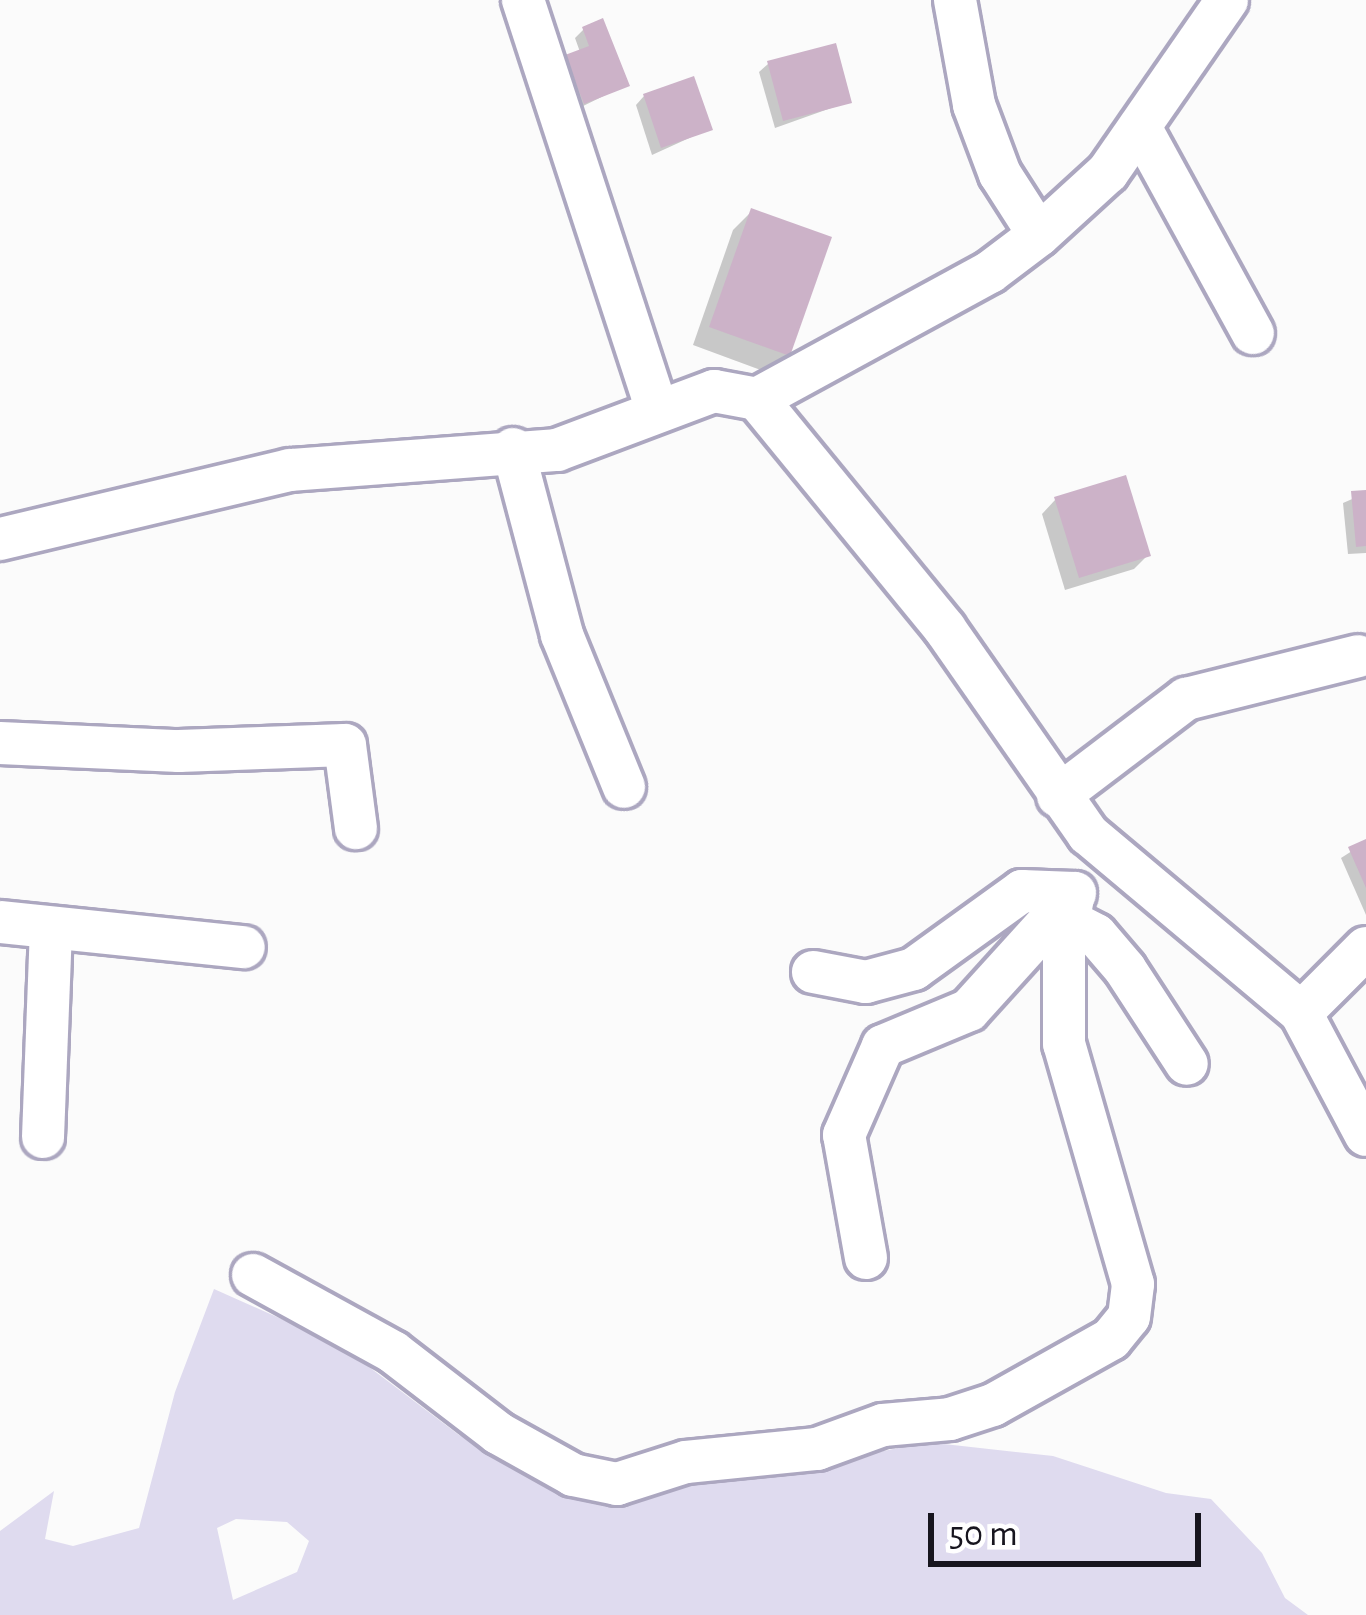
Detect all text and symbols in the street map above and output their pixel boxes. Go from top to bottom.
scale bar [934,1489,1207,1563]
text: 50 m [949,1516,1018,1552]

